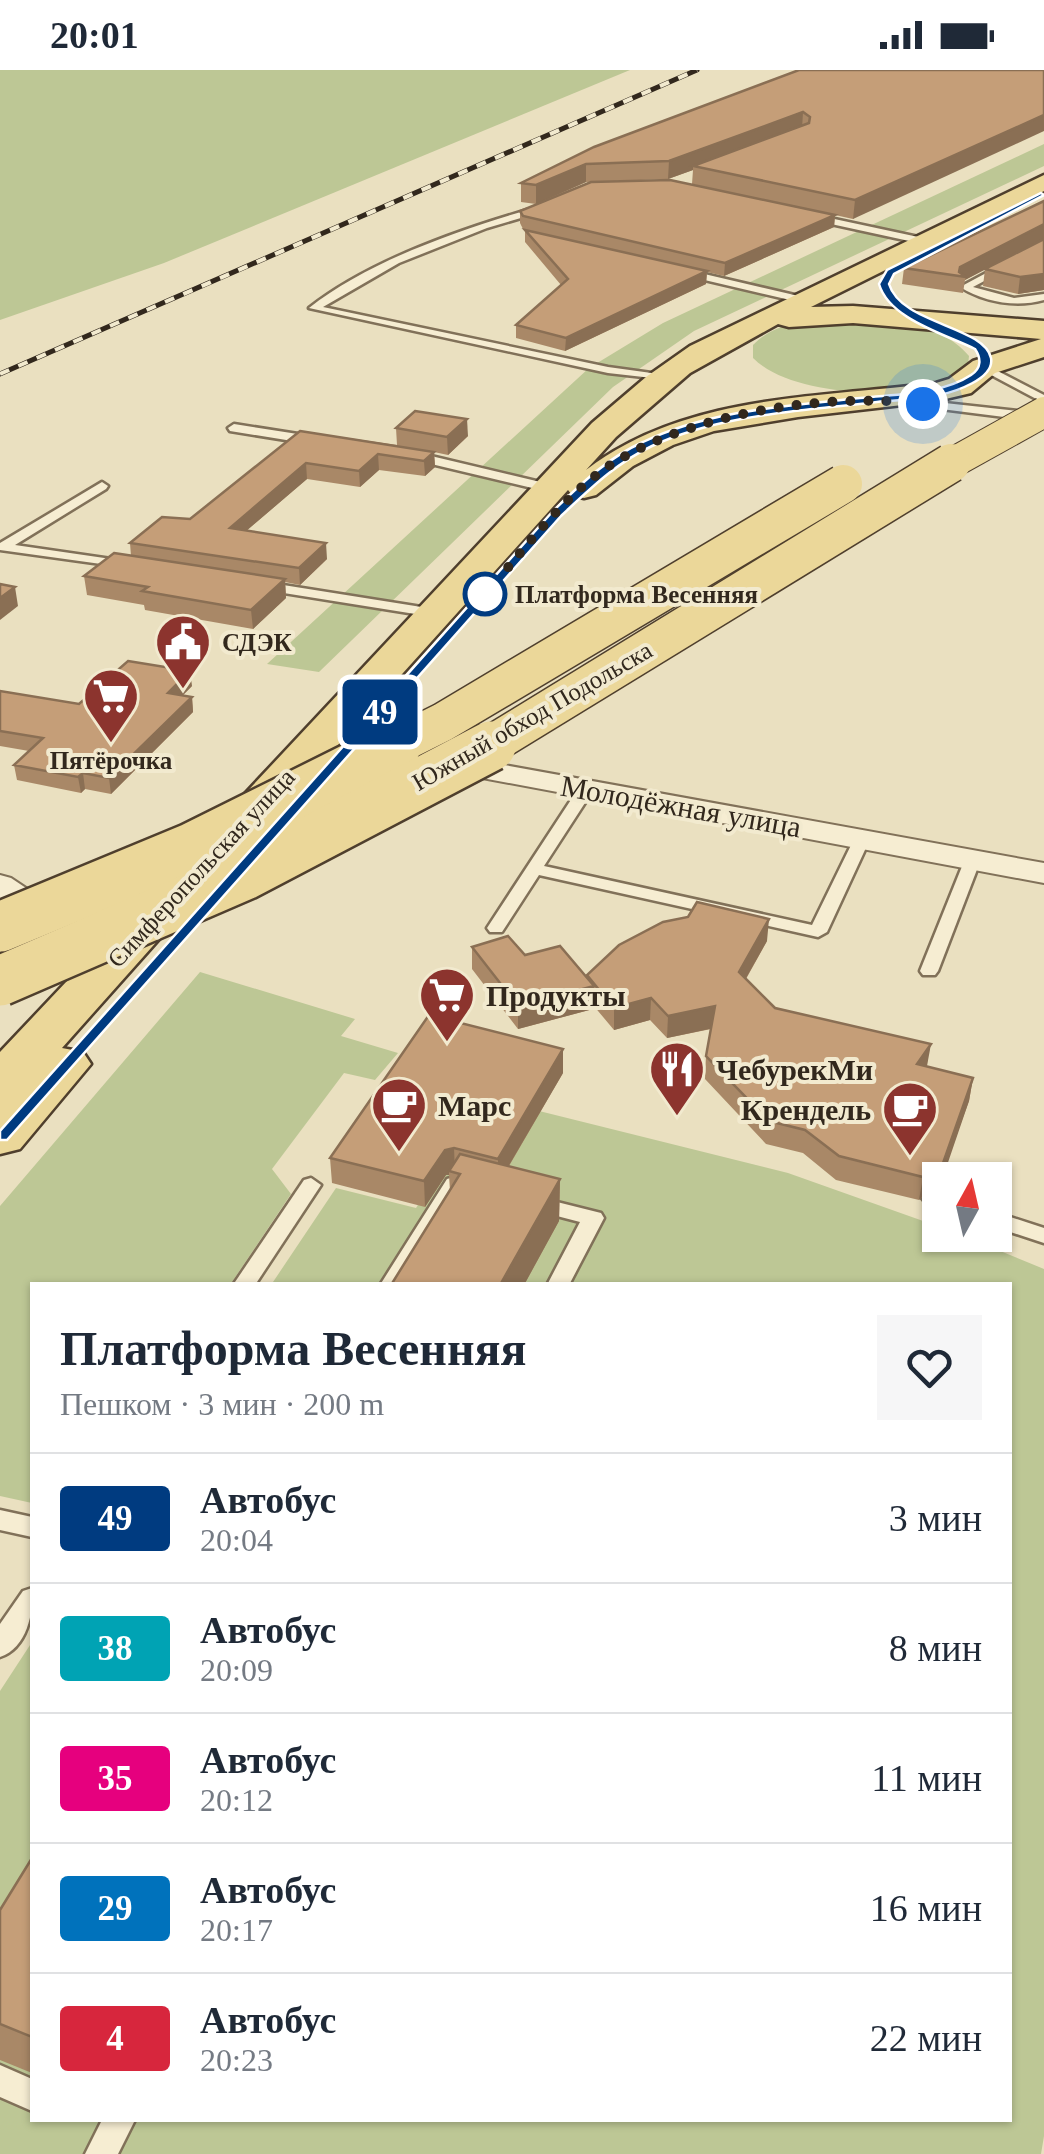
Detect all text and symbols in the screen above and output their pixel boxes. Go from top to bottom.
text: 20:01 [50,14,139,56]
your location [898,379,948,429]
marker: Платформа Весенняя [464,573,506,615]
place label: Платформа Весенняя [515,581,758,608]
public building icon: СДЭК [153,612,213,691]
place label: СДЭК [222,629,292,656]
street label: Южный обход Подольска [407,636,657,796]
supermarket icon: Пятёрочка [81,666,141,745]
line badge: 49 [335,680,425,744]
text: 49 [363,693,398,732]
place label: Пятёрочка [50,747,173,774]
street label: Симферопольская улица [102,763,300,973]
street label: Молодёжная улица [558,769,804,843]
supermarket icon: Продукты [417,965,477,1044]
place label: Продукты [486,979,626,1012]
restaurant icon: ЧебурекМи [647,1039,707,1118]
place label: ЧебурекМи [716,1053,873,1086]
cafe icon: Марс [369,1075,429,1154]
cafe icon: Крендель [880,1079,940,1158]
place label: Марс [438,1089,511,1122]
place label: Крендель [741,1093,871,1126]
north arrow [922,1162,1012,1252]
map controls [922,1162,1012,1252]
button: heart [877,1315,982,1420]
text: Платформа Весенняя [60,1322,527,1375]
text: Пешком · 3 мин · 200 m [60,1386,384,1422]
text: Автобус [200,1479,336,1521]
text: 3 мин [889,1497,982,1539]
text: 49 [98,1499,133,1538]
text: 20:04 [200,1522,273,1558]
text: Автобус [200,1609,336,1651]
text: 8 мин [889,1627,982,1669]
text: 38 [98,1629,133,1668]
text: 20:09 [200,1652,273,1688]
text: Автобус [200,1739,336,1781]
text: 11 мин [871,1757,982,1799]
text: 35 [98,1759,133,1798]
text: 20:12 [200,1782,273,1818]
text: Автобус [200,1869,336,1911]
text: 16 мин [870,1887,982,1929]
text: 29 [98,1889,133,1928]
text: 20:17 [200,1912,273,1948]
text: Автобус [200,1999,336,2041]
text: 22 мин [870,2017,982,2059]
text: 4 [106,2019,124,2058]
text: 20:23 [200,2042,273,2078]

